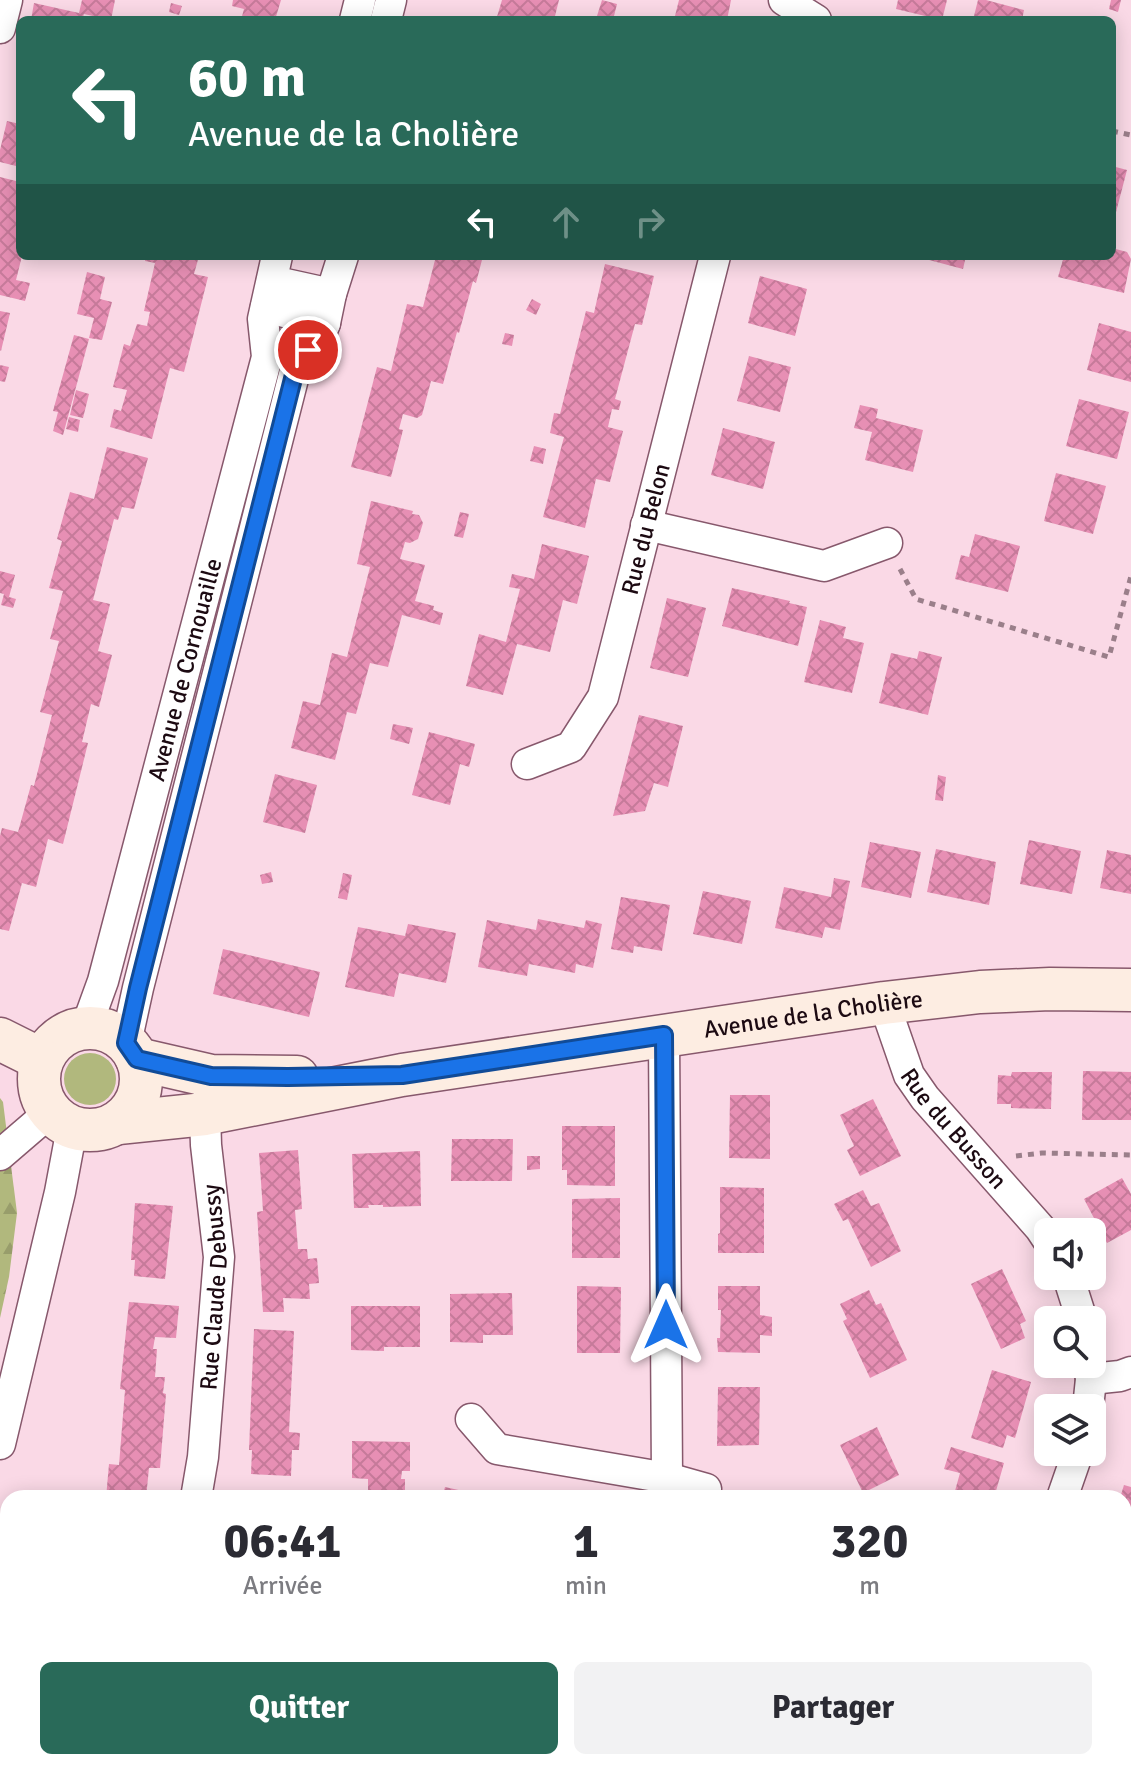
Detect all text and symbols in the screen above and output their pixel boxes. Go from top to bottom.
text: 60 m [188,43,306,112]
icon: left [56,48,160,152]
text: Avenue de la Cholière [188,112,519,157]
icon: left [460,200,504,244]
icon: ahead [544,200,588,244]
icon: right [628,200,672,244]
pin [274,316,342,384]
icon: arrive [286,328,330,372]
street label: Rue du Belon [615,460,677,598]
street label: Avenue de Cornouaille [141,555,228,784]
street label: Avenue de la Cholière [702,984,924,1045]
street label: Rue du Busson [894,1062,1014,1195]
street label: Rue Claude Debussy [193,1183,234,1391]
map controls [1034,1218,1106,1466]
button: sound [1034,1218,1106,1290]
position arrow [624,1283,708,1367]
button: search [1034,1306,1106,1378]
button: layers [1034,1394,1106,1466]
text: 06:41 [224,1512,341,1571]
text: 1 [573,1512,599,1571]
text: 320 [831,1512,908,1571]
text: Arrivée [243,1570,322,1602]
text: min [565,1570,607,1602]
text: m [859,1570,880,1602]
button: Quitter [40,1662,558,1754]
button: Partager [574,1662,1092,1754]

